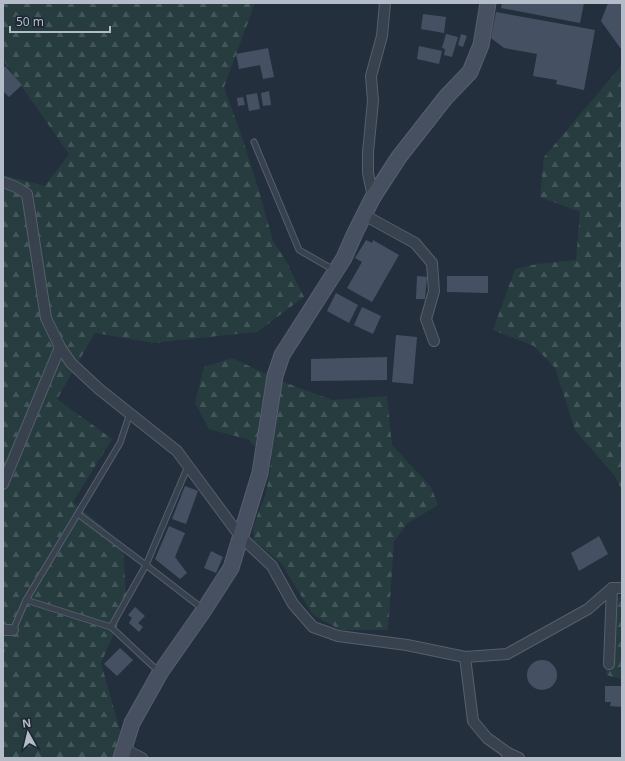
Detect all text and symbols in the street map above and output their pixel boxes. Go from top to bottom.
scale bar [10,8,110,34]
text: 50 m [16,13,44,30]
north arrow [8,713,48,753]
text: N [21,715,32,731]

